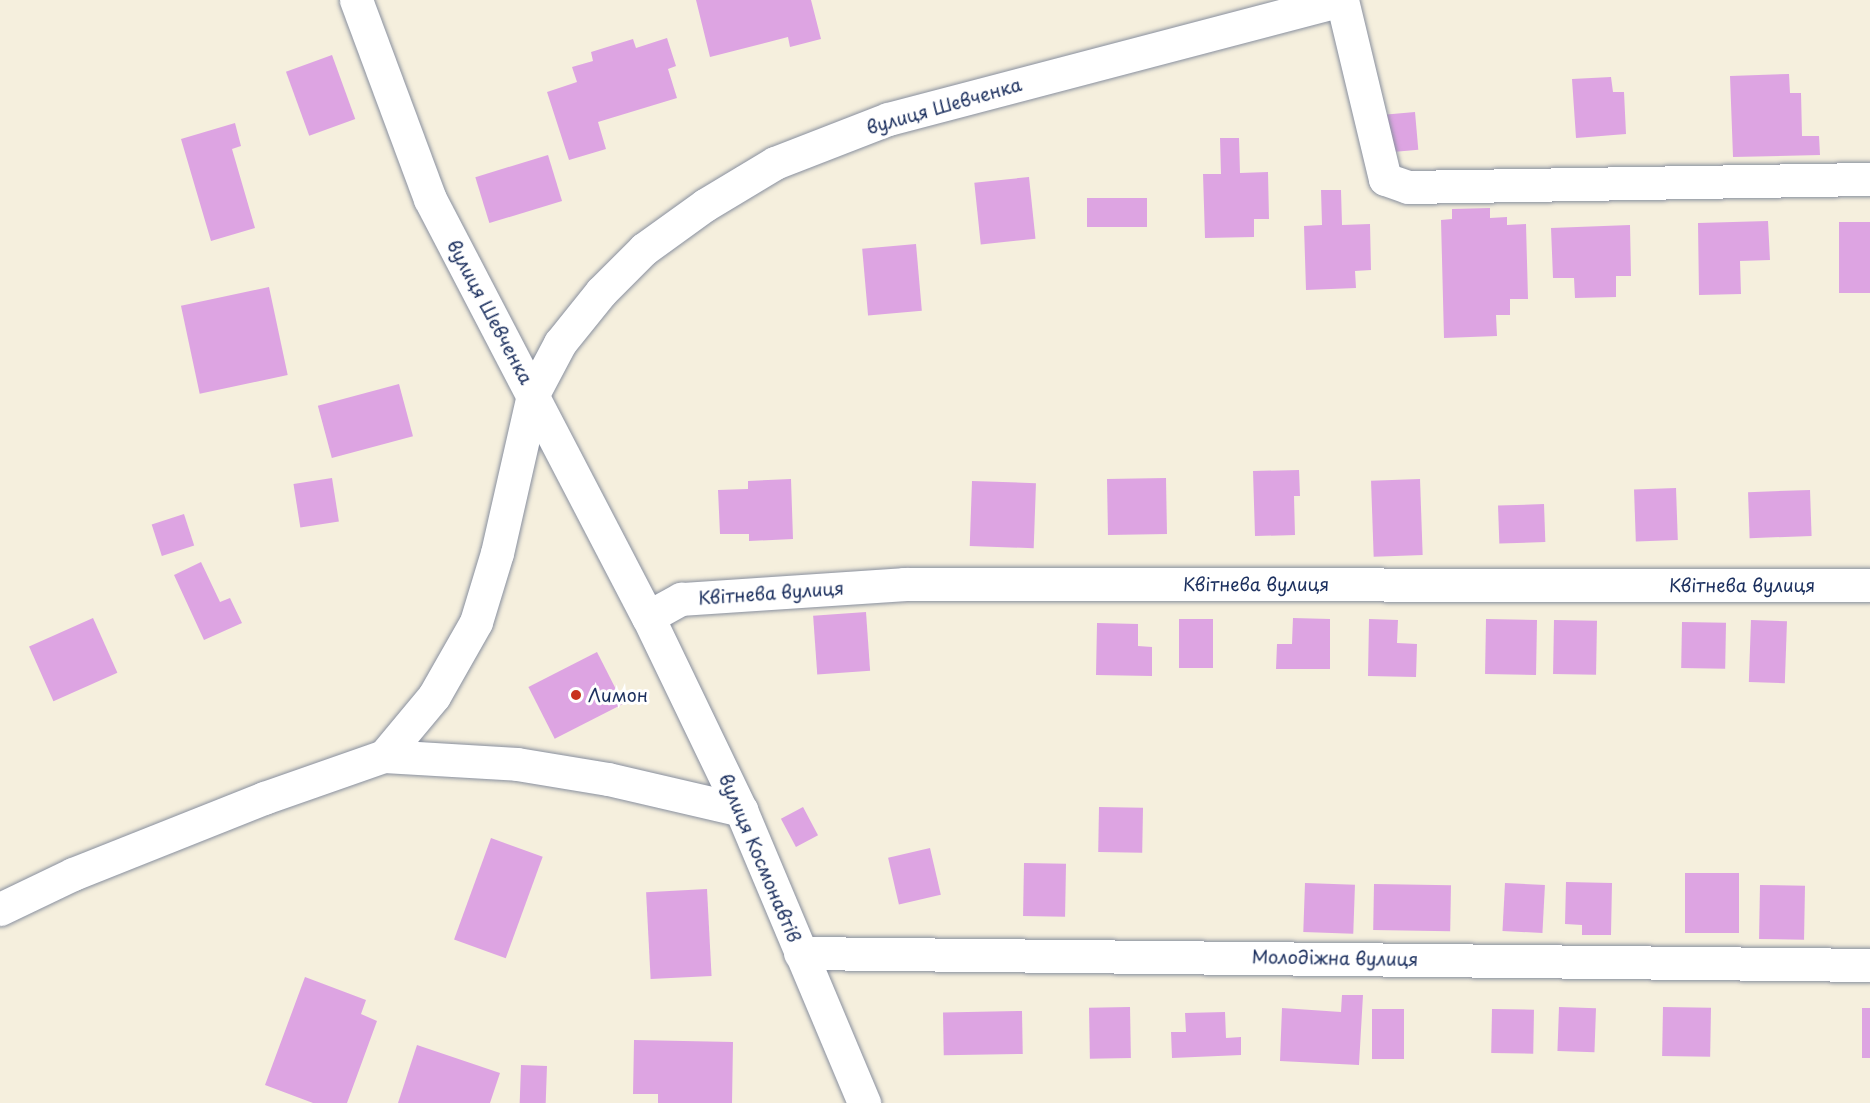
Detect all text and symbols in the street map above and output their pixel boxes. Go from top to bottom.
street label: вулиця Шевченка [864,73,1024,139]
street label: вулиця Шевченка [443,236,537,388]
street label: Квітнева вулиця [1182,573,1330,595]
street label: Квітнева вулиця [1668,574,1816,596]
street label: Квітнева вулиця [697,577,845,609]
place label: Лимон [588,684,648,706]
marker: Лимон [569,688,583,702]
street label: вулиця Космонавтів [715,770,805,946]
street label: Молодіжна вулиця [1251,946,1419,970]

